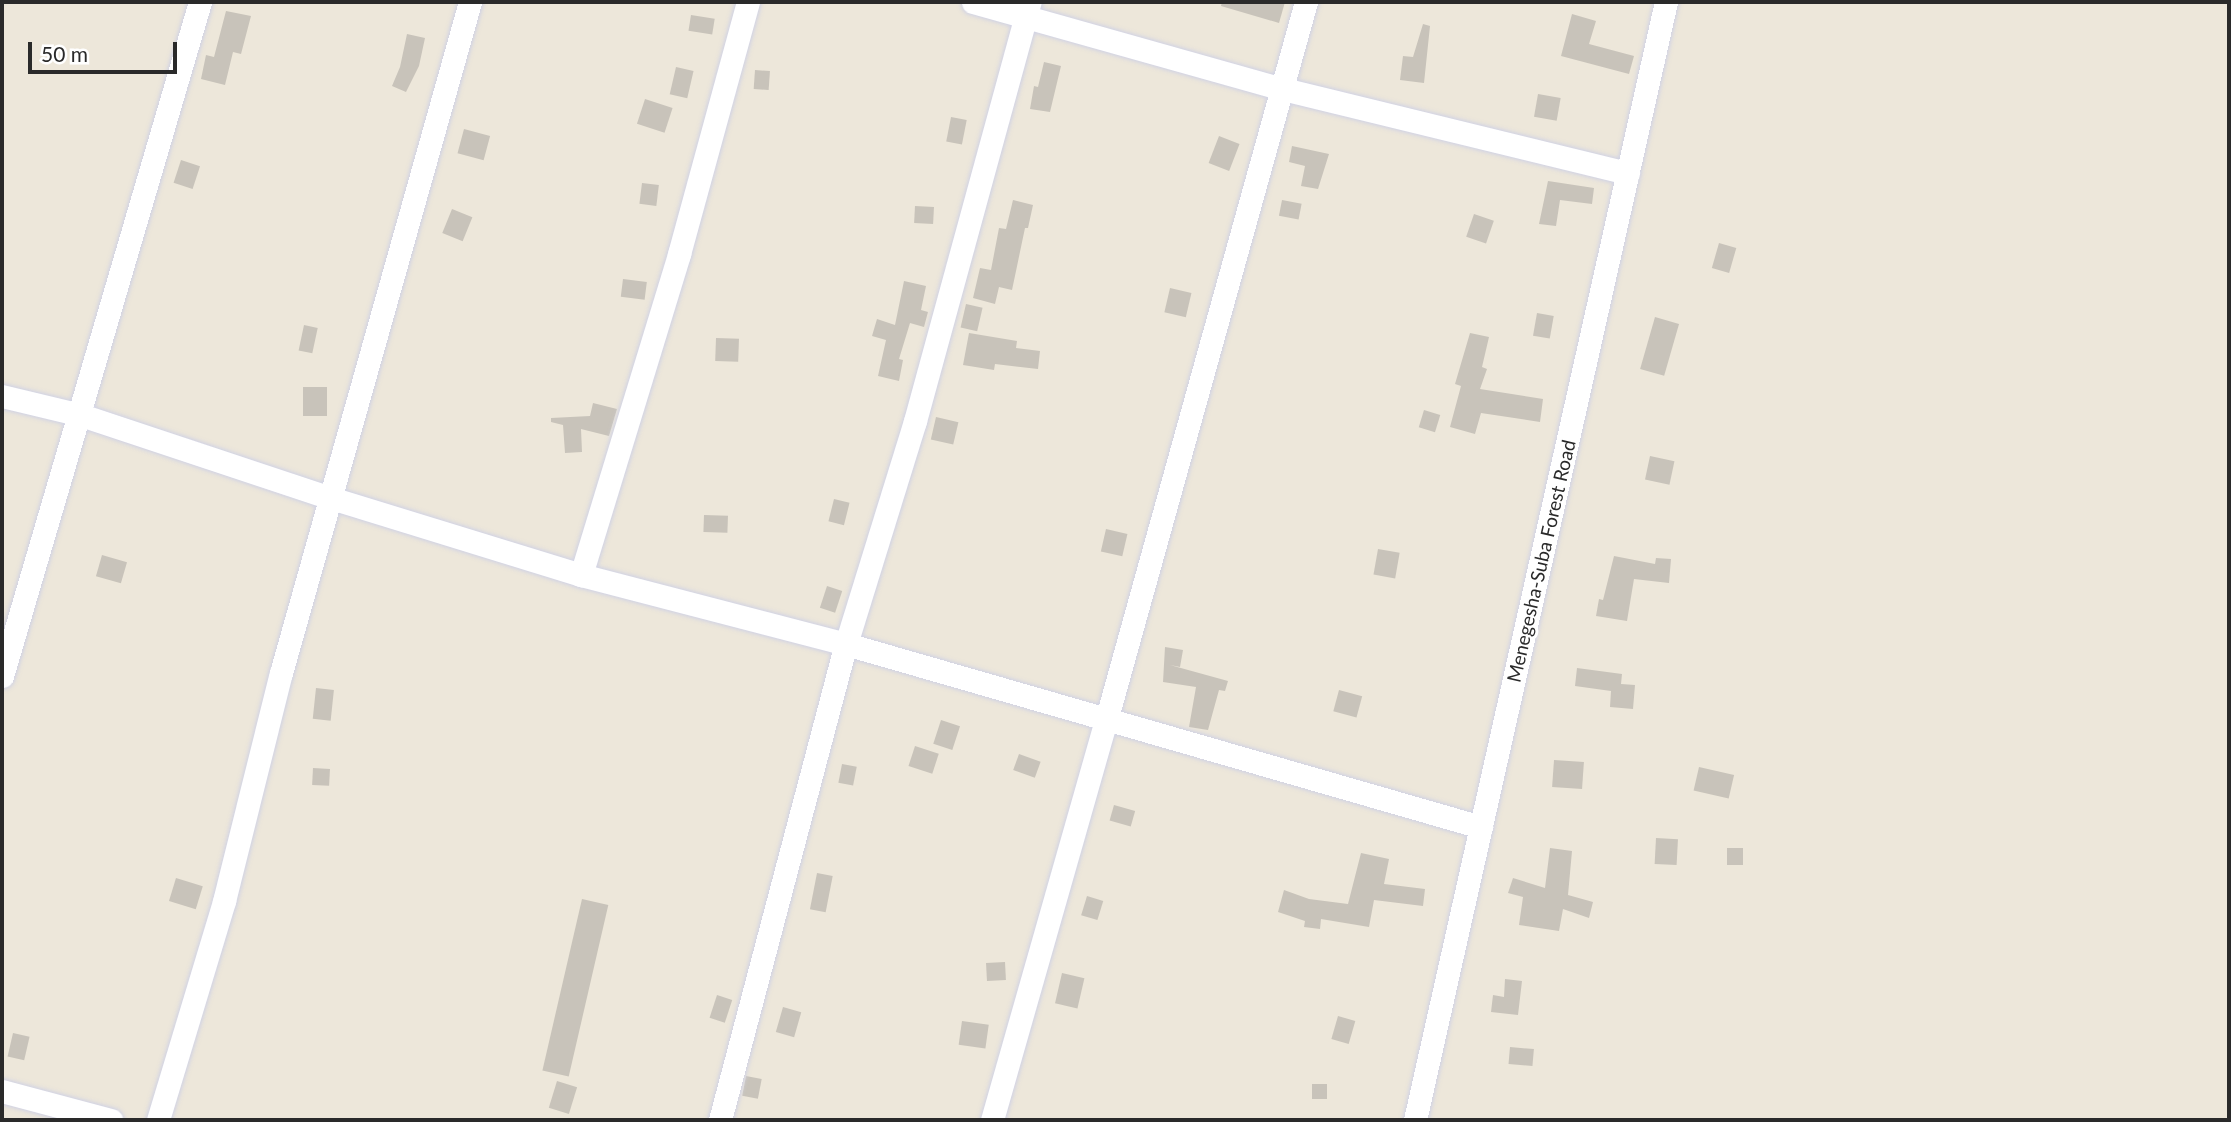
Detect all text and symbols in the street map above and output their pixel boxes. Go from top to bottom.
scale bar [32,28,180,72]
text: 50 m [41,41,88,66]
street label: Menegesha-Suba Forest Road [1502,438,1580,684]

